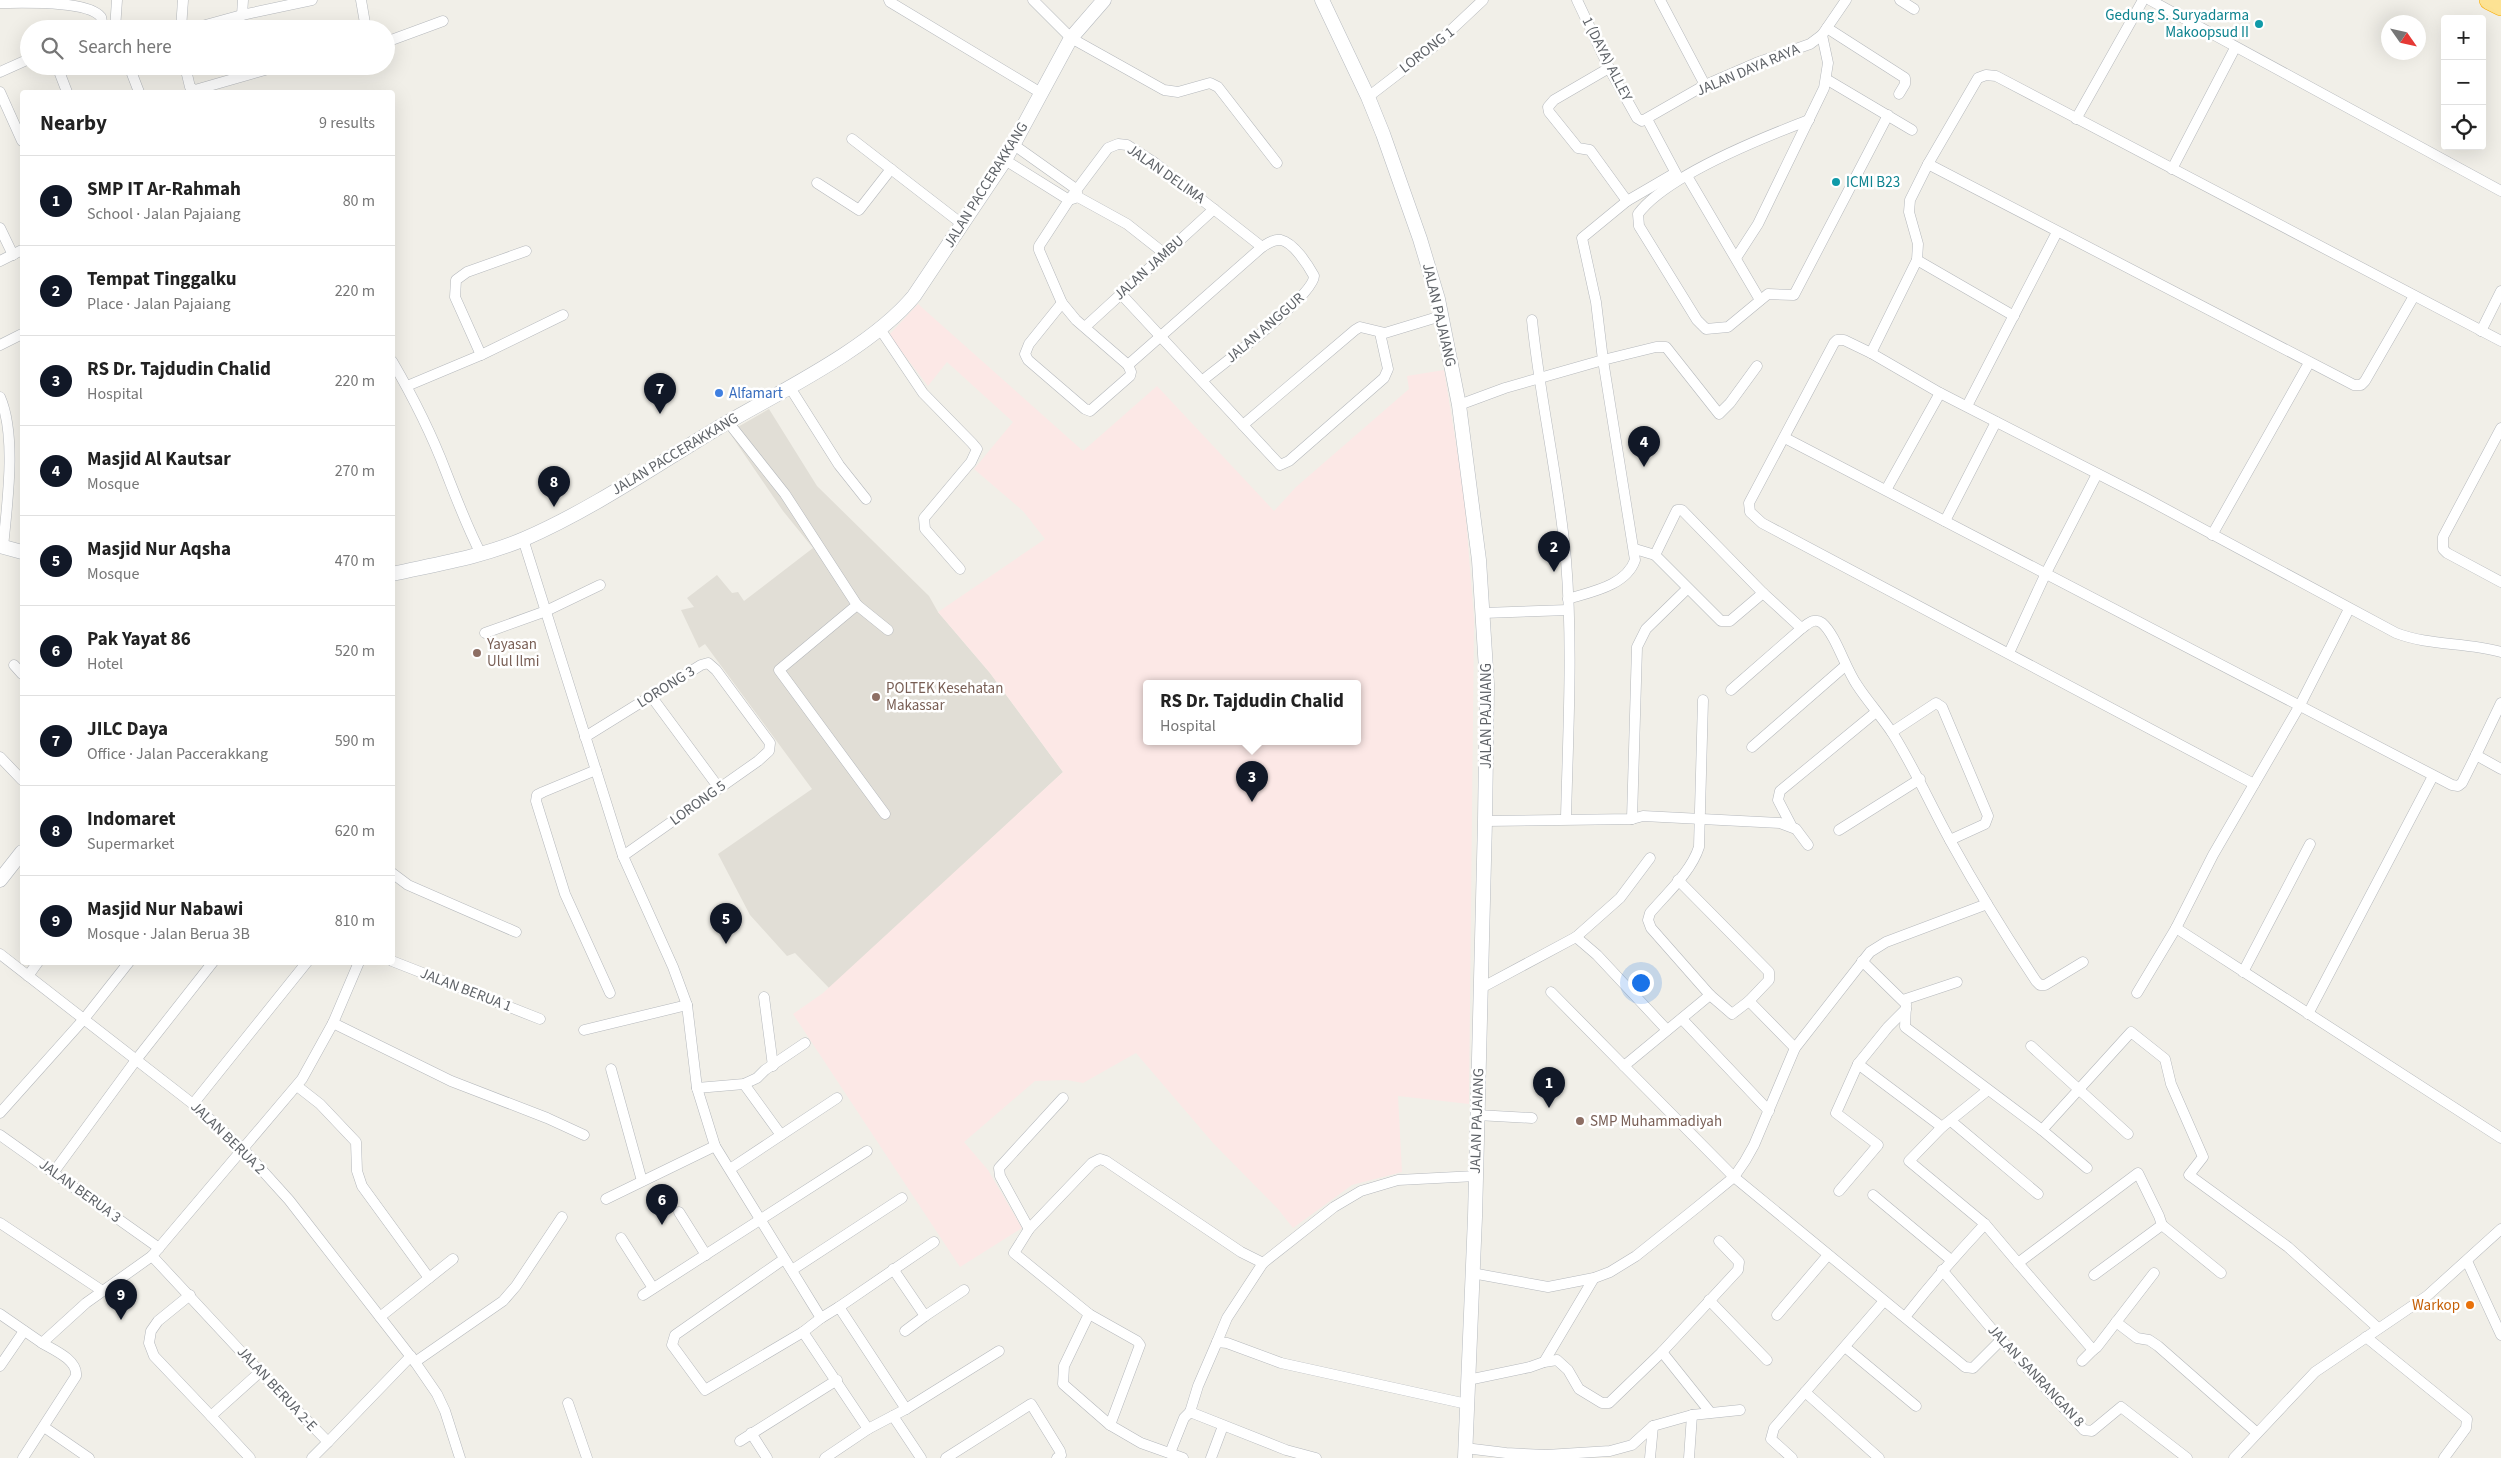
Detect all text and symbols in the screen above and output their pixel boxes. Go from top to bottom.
place label: Gedung S. Suryadarma Makoopsud II [2105,5,2249,43]
street label: 1 (DAYA) ALLEY [1577,13,1638,106]
north arrow [2381,15,2426,60]
map controls [2441,15,2486,150]
button: + [2441,15,2486,60]
marker: Gedung S. Suryadarma Makoopsud II [2253,18,2265,30]
search box [20,20,395,75]
street label: LORONG 1 [1395,22,1459,78]
icon: search [38,34,66,62]
text: Search here [78,34,172,61]
street label: JALAN DAYA RAYA [1693,38,1804,101]
button: − [2441,60,2486,105]
button: locate [2441,105,2486,150]
text: Nearby [40,108,107,138]
text: 9 results [319,112,375,134]
street label: JALAN PACCERAKKANG [939,118,1033,252]
street label: JALAN DELIMA [1123,139,1210,209]
place label: ICMI B23 [1846,172,1900,193]
text: SMP IT Ar-Rahmah [87,176,241,203]
marker: ICMI B23 [1830,176,1842,188]
text: 1 [52,190,60,212]
text: 80 m [343,190,375,212]
text: School · Jalan Pajaiang [87,203,240,225]
street label: JALAN JAMBU [1109,231,1189,305]
street label: JALAN PAJAIANG [1417,261,1461,369]
text: Tempat Tinggalku [87,266,237,293]
text: 2 [52,280,60,302]
text: 220 m [335,280,375,302]
street label: JALAN ANGGUR [1221,288,1309,368]
text: Place · Jalan Pajaiang [87,293,231,315]
text: RS Dr. Tajdudin Chalid [87,356,271,383]
text: 3 [52,370,60,392]
text: 220 m [335,370,375,392]
pin: 7 [644,373,676,414]
text: Hospital [87,383,143,405]
place label: Alfamart [729,383,783,404]
marker: Alfamart [713,387,725,399]
street label: JALAN PACCERAKKANG [608,408,742,500]
pin: 4 [1628,426,1660,467]
text: Masjid Al Kautsar [87,446,231,473]
text: 4 [52,460,60,482]
text: 270 m [335,460,375,482]
pin: 8 [538,466,570,507]
text: Mosque [87,473,140,495]
pin: 2 [1538,531,1570,572]
text: Masjid Nur Aqsha [87,536,231,563]
text: 5 [52,550,60,572]
text: 470 m [335,550,375,572]
text: Mosque [87,563,140,585]
text: Pak Yayat 86 [87,626,191,653]
place label: Yayasan Ulul Ilmi [486,634,539,672]
text: 6 [52,640,60,662]
text: 520 m [335,640,375,662]
marker: Yayasan Ulul Ilmi [471,647,483,659]
text: Hotel [87,653,123,675]
street label: LORONG 3 [633,661,699,713]
street label: JALAN PAJAIANG [1476,663,1497,769]
place label: POLTEK Kesehatan Makassar [886,678,1003,716]
popup [1143,680,1361,745]
text: RS Dr. Tajdudin Chalid [1160,688,1344,715]
marker: POLTEK Kesehatan Makassar [870,691,882,703]
text: Hospital [1160,715,1216,737]
text: JILC Daya [87,716,168,743]
text: 7 [52,730,60,752]
text: 590 m [335,730,375,752]
text: Office · Jalan Paccerakkang [87,743,268,765]
pin: 3 [1236,761,1268,802]
street label: LORONG 5 [666,775,730,831]
text: Indomaret [87,806,176,833]
text: 8 [52,820,60,842]
text: 620 m [335,820,375,842]
text: Supermarket [87,833,174,855]
text: Masjid Nur Nabawi [87,896,243,923]
pin: 5 [710,903,742,944]
text: 9 [52,910,60,932]
text: 810 m [335,910,375,932]
text: Mosque · Jalan Berua 3B [87,923,250,945]
street label: JALAN BERUA 1 [417,963,515,1017]
your location [1628,970,1654,996]
pin: 1 [1533,1067,1565,1108]
street label: JALAN PAJAIANG [1465,1068,1489,1174]
street label: JALAN BERUA 2 [186,1097,270,1179]
place label: SMP Muhammadiyah [1590,1111,1722,1132]
marker: SMP Muhammadiyah [1574,1115,1586,1127]
street label: JALAN BERUA 3 [35,1154,125,1228]
pin: 6 [646,1184,678,1225]
pin: 9 [105,1279,137,1320]
place label: Warkop [2412,1295,2460,1316]
marker: Warkop [2464,1299,2476,1311]
street label: JALAN SANRANGAN 8 [1983,1320,2089,1432]
street label: JALAN BERUA 2-E [232,1342,322,1436]

